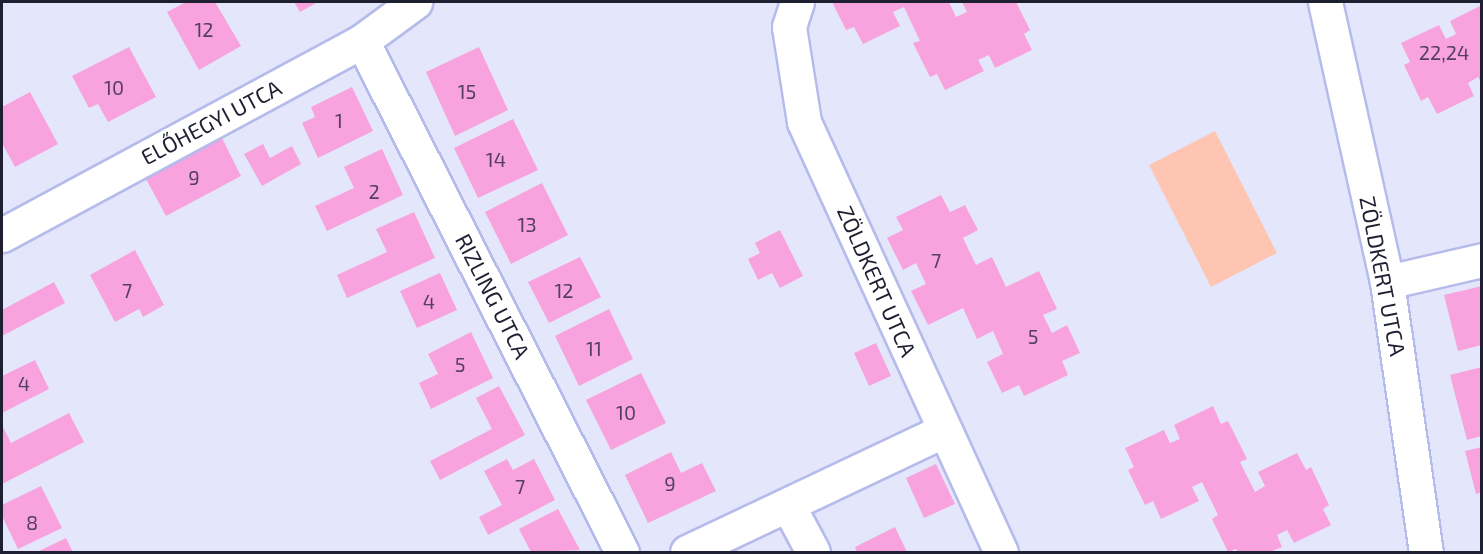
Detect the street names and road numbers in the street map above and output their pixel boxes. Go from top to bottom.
street label: ELŐHEGYI UTCA [136,74,286,170]
street label: ZÖLDKERT UTCA [1355,194,1411,358]
street label: ZÖLDKERT UTCA [832,201,922,361]
street label: RIZLING UTCA [450,229,536,363]

